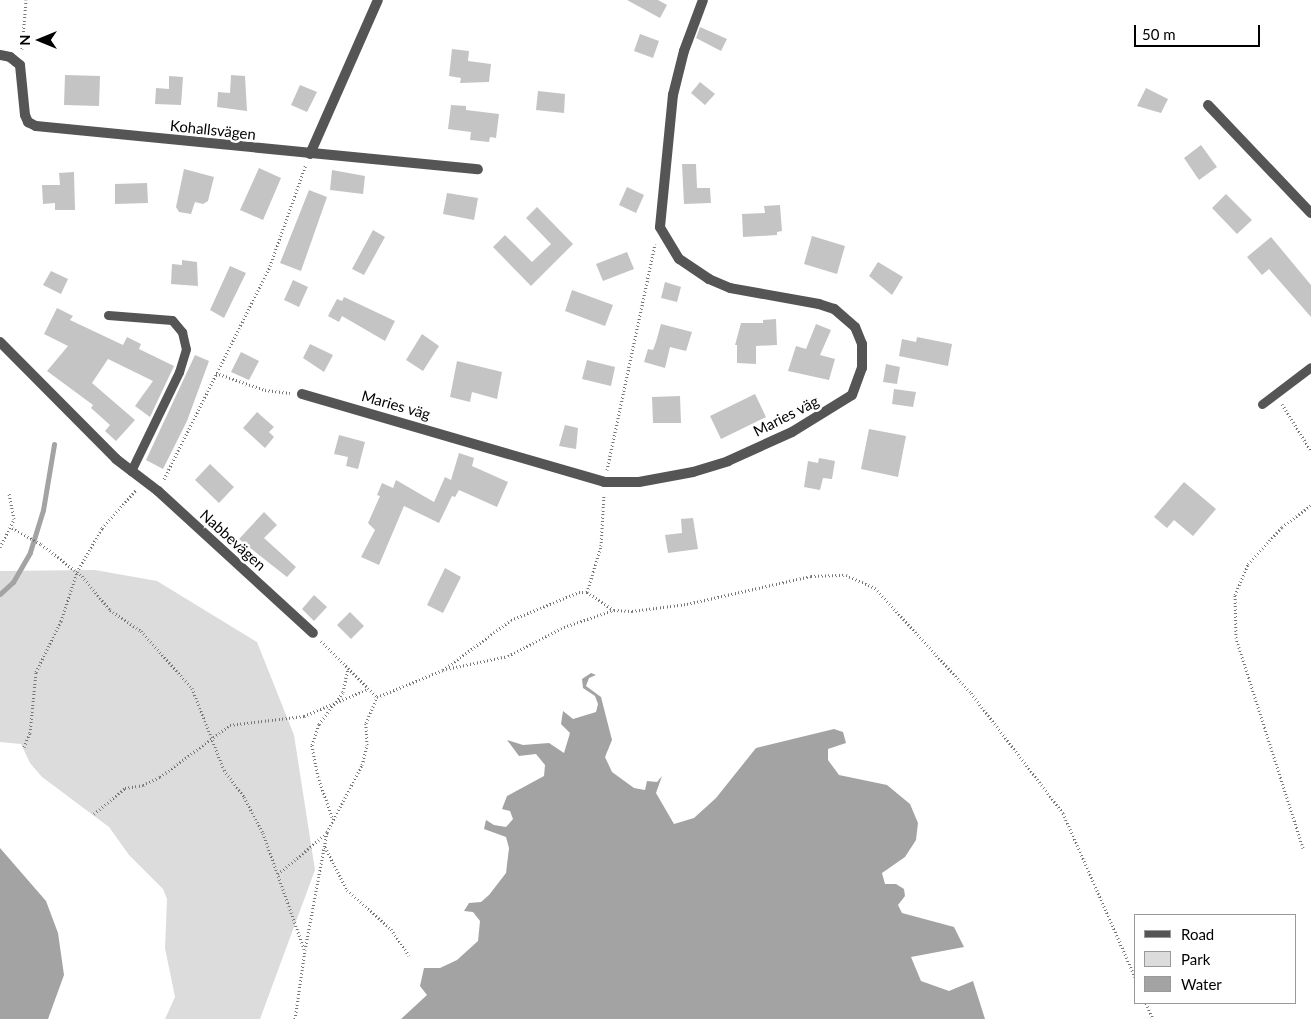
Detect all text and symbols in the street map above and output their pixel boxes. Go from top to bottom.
north arrow [15,15,65,65]
scale bar [1136,15,1262,47]
text: 50 m [1142,25,1176,43]
text: N [16,35,33,45]
street label: Kohallsvägen [169,117,257,143]
street label: Maries väg [359,387,433,423]
street label: Maries väg [750,392,822,440]
street label: Nabbevägen [196,506,270,574]
legend [1134,914,1296,1004]
text: Road [1181,925,1214,943]
text: Park [1181,950,1210,968]
text: Water [1181,975,1222,993]

